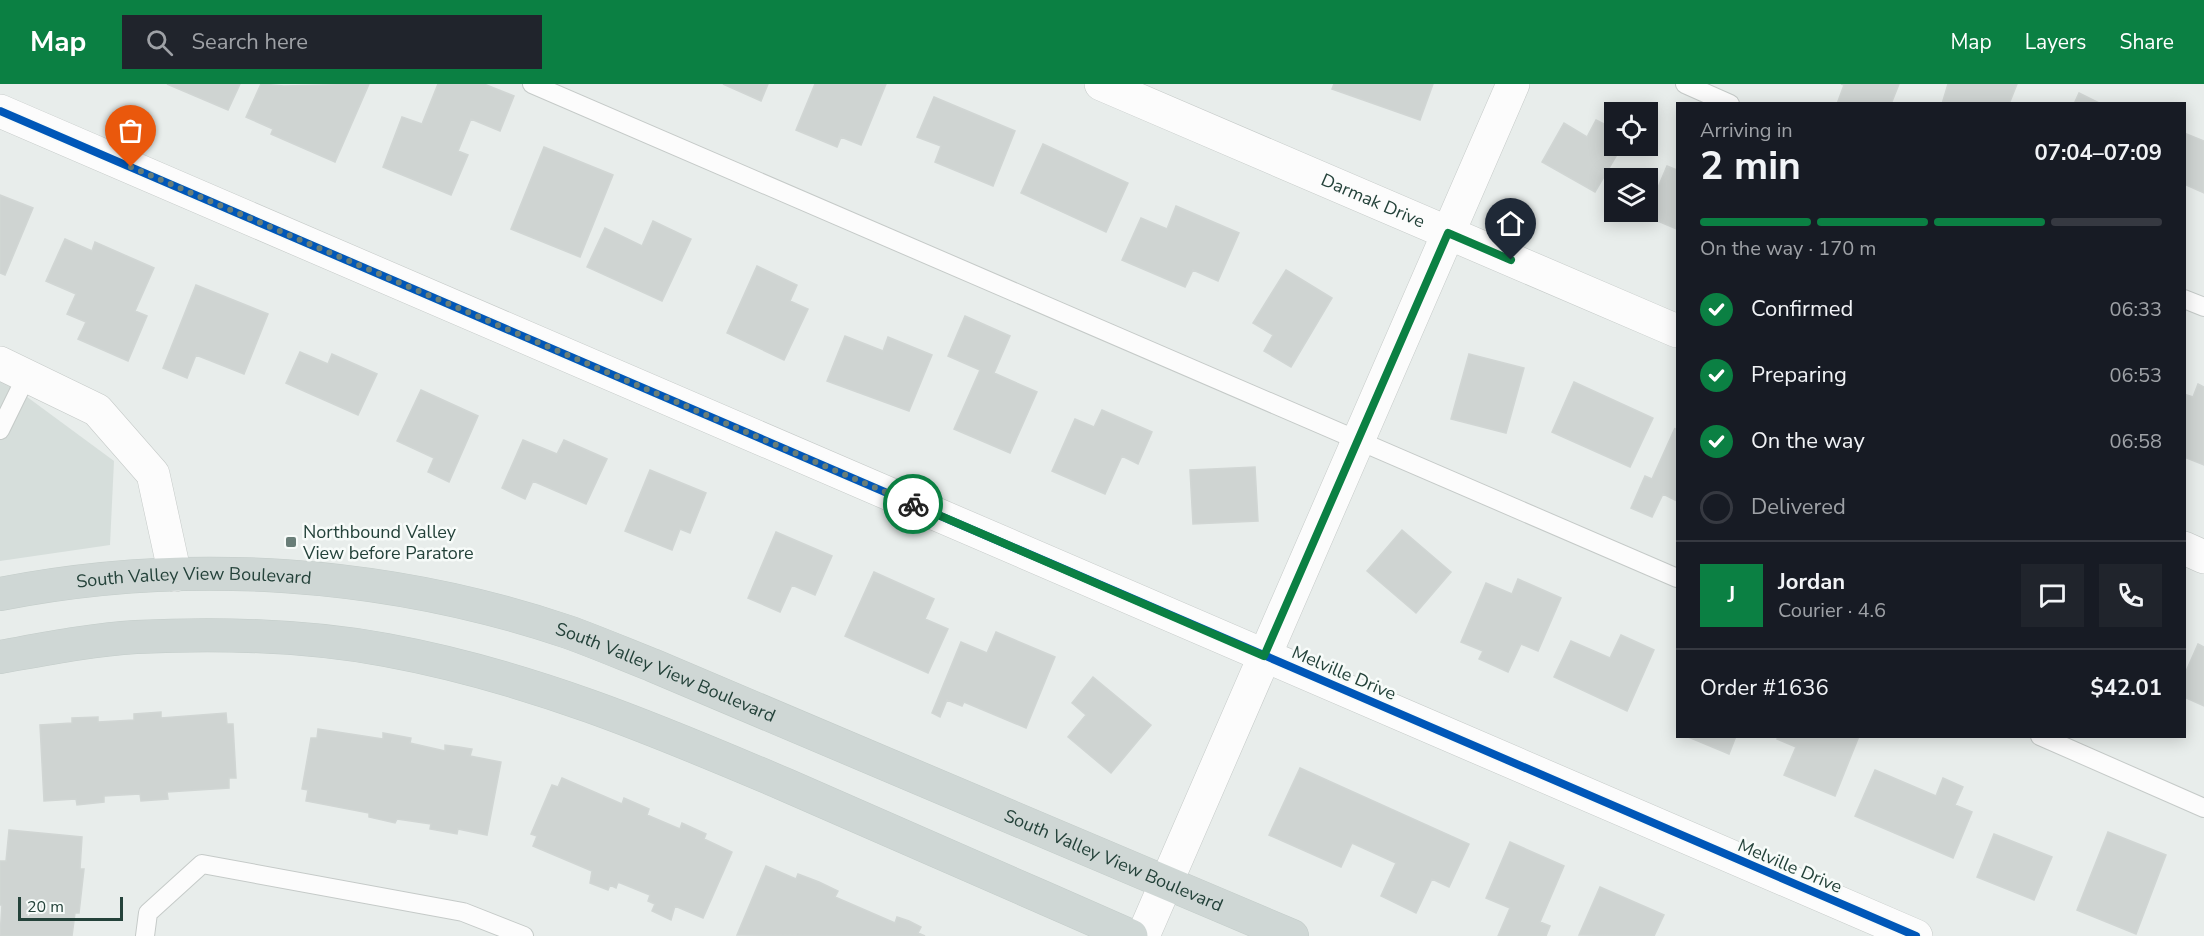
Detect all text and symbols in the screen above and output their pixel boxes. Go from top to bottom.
search box [122,15,542,69]
text: Map [30,23,86,61]
icon: search [143,26,176,59]
text: Search here [191,27,308,57]
text: Map [1950,28,1992,56]
text: Layers [2025,28,2086,56]
text: Share [2119,28,2174,56]
map controls [1604,102,1658,222]
button: locate [1604,102,1658,156]
pin [105,105,156,167]
icon: bag [114,114,147,147]
text: Arriving in [1700,117,1793,144]
text: 07:04–07:09 [2034,138,2162,168]
text: 2 min [1700,140,1801,193]
street label: Darmak Drive [1317,168,1429,233]
button: layers [1604,168,1658,222]
pin [1485,198,1536,260]
icon: home [1494,207,1527,240]
text: On the way · 170 m [1700,235,1876,262]
icon: check [1700,293,1733,326]
text: Confirmed [1751,294,1853,324]
text: 06:33 [2109,296,2162,323]
icon: check [1700,359,1733,392]
text: Preparing [1751,360,1847,390]
text: 06:53 [2109,362,2162,389]
icon: check [1700,425,1733,458]
text: On the way [1751,426,1865,456]
text: 06:58 [2109,428,2162,455]
courier [883,474,943,534]
icon: bike [897,488,930,521]
text: Delivered [1751,492,1846,522]
place label: Northbound Valley View before Paratore [302,520,474,565]
marker: Northbound Valley View before Paratore [284,535,298,549]
street label: South Valley View Boulevard [75,562,312,594]
button: chat [2021,564,2084,627]
button: phone [2099,564,2162,627]
text: Jordan [1778,567,1845,597]
text: J [1728,580,1735,610]
text: Courier · 4.6 [1778,597,1886,624]
street label: South Valley View Boulevard [552,617,779,728]
street label: Melville Drive [1288,640,1400,706]
text: Order #1636 [1700,673,1829,703]
text: $42.01 [2091,673,2162,703]
street label: South Valley View Boulevard [1000,803,1227,917]
street label: Melville Drive [1734,833,1846,899]
scale bar [18,894,123,922]
text: 20 m [27,896,64,918]

